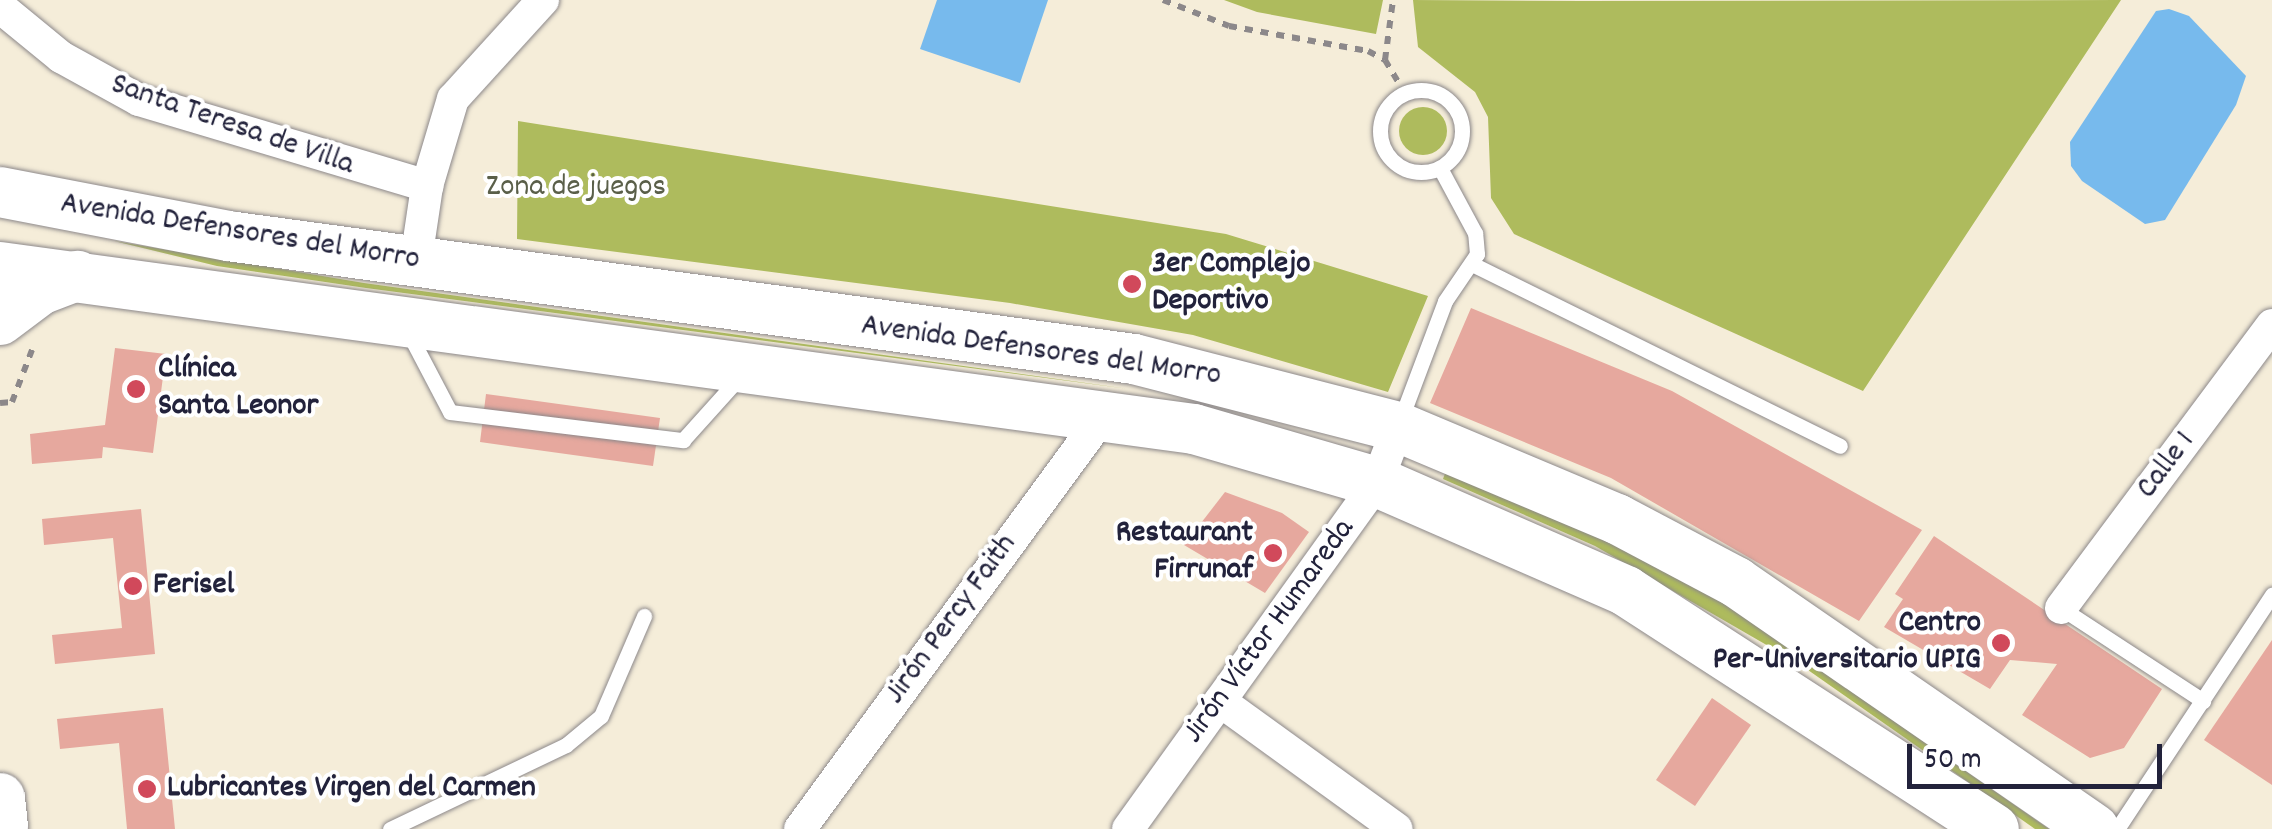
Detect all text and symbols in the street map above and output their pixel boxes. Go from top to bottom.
street label: Santa Teresa de Villa [105,66,359,186]
park label: Zona de juegos [486,169,666,207]
street label: Avenida Defensores del Morro [58,186,422,280]
place label: 3er Complejo Deportivo [1152,247,1311,322]
marker: 3er Complejo Deportivo [1121,273,1143,295]
street label: Avenida Defensores del Morro [859,308,1223,396]
place label: Clínica Santa Leonor [158,352,318,427]
marker: Clínica Santa Leonor [123,376,149,402]
street label: Calle 1 [2129,425,2205,507]
street label: Jirón Víctor Humareda [1176,512,1364,752]
place label: Restaurant Firrunaf [1116,516,1253,591]
street label: Jirón Percy Faith [877,527,1027,713]
marker: Restaurant Firrunaf [1262,542,1284,564]
place label: Ferisel [153,567,234,605]
marker: Ferisel [122,575,144,597]
place label: Centro Per-Universitario UPIG [1713,606,1981,681]
marker: Centro Per-Universitario UPIG [1990,632,2012,654]
scale bar [1912,724,2167,786]
text: 50 m [1924,740,1982,783]
place label: Lubricantes Virgen del Carmen [167,770,536,808]
marker: Lubricantes Virgen del Carmen [136,778,158,800]

